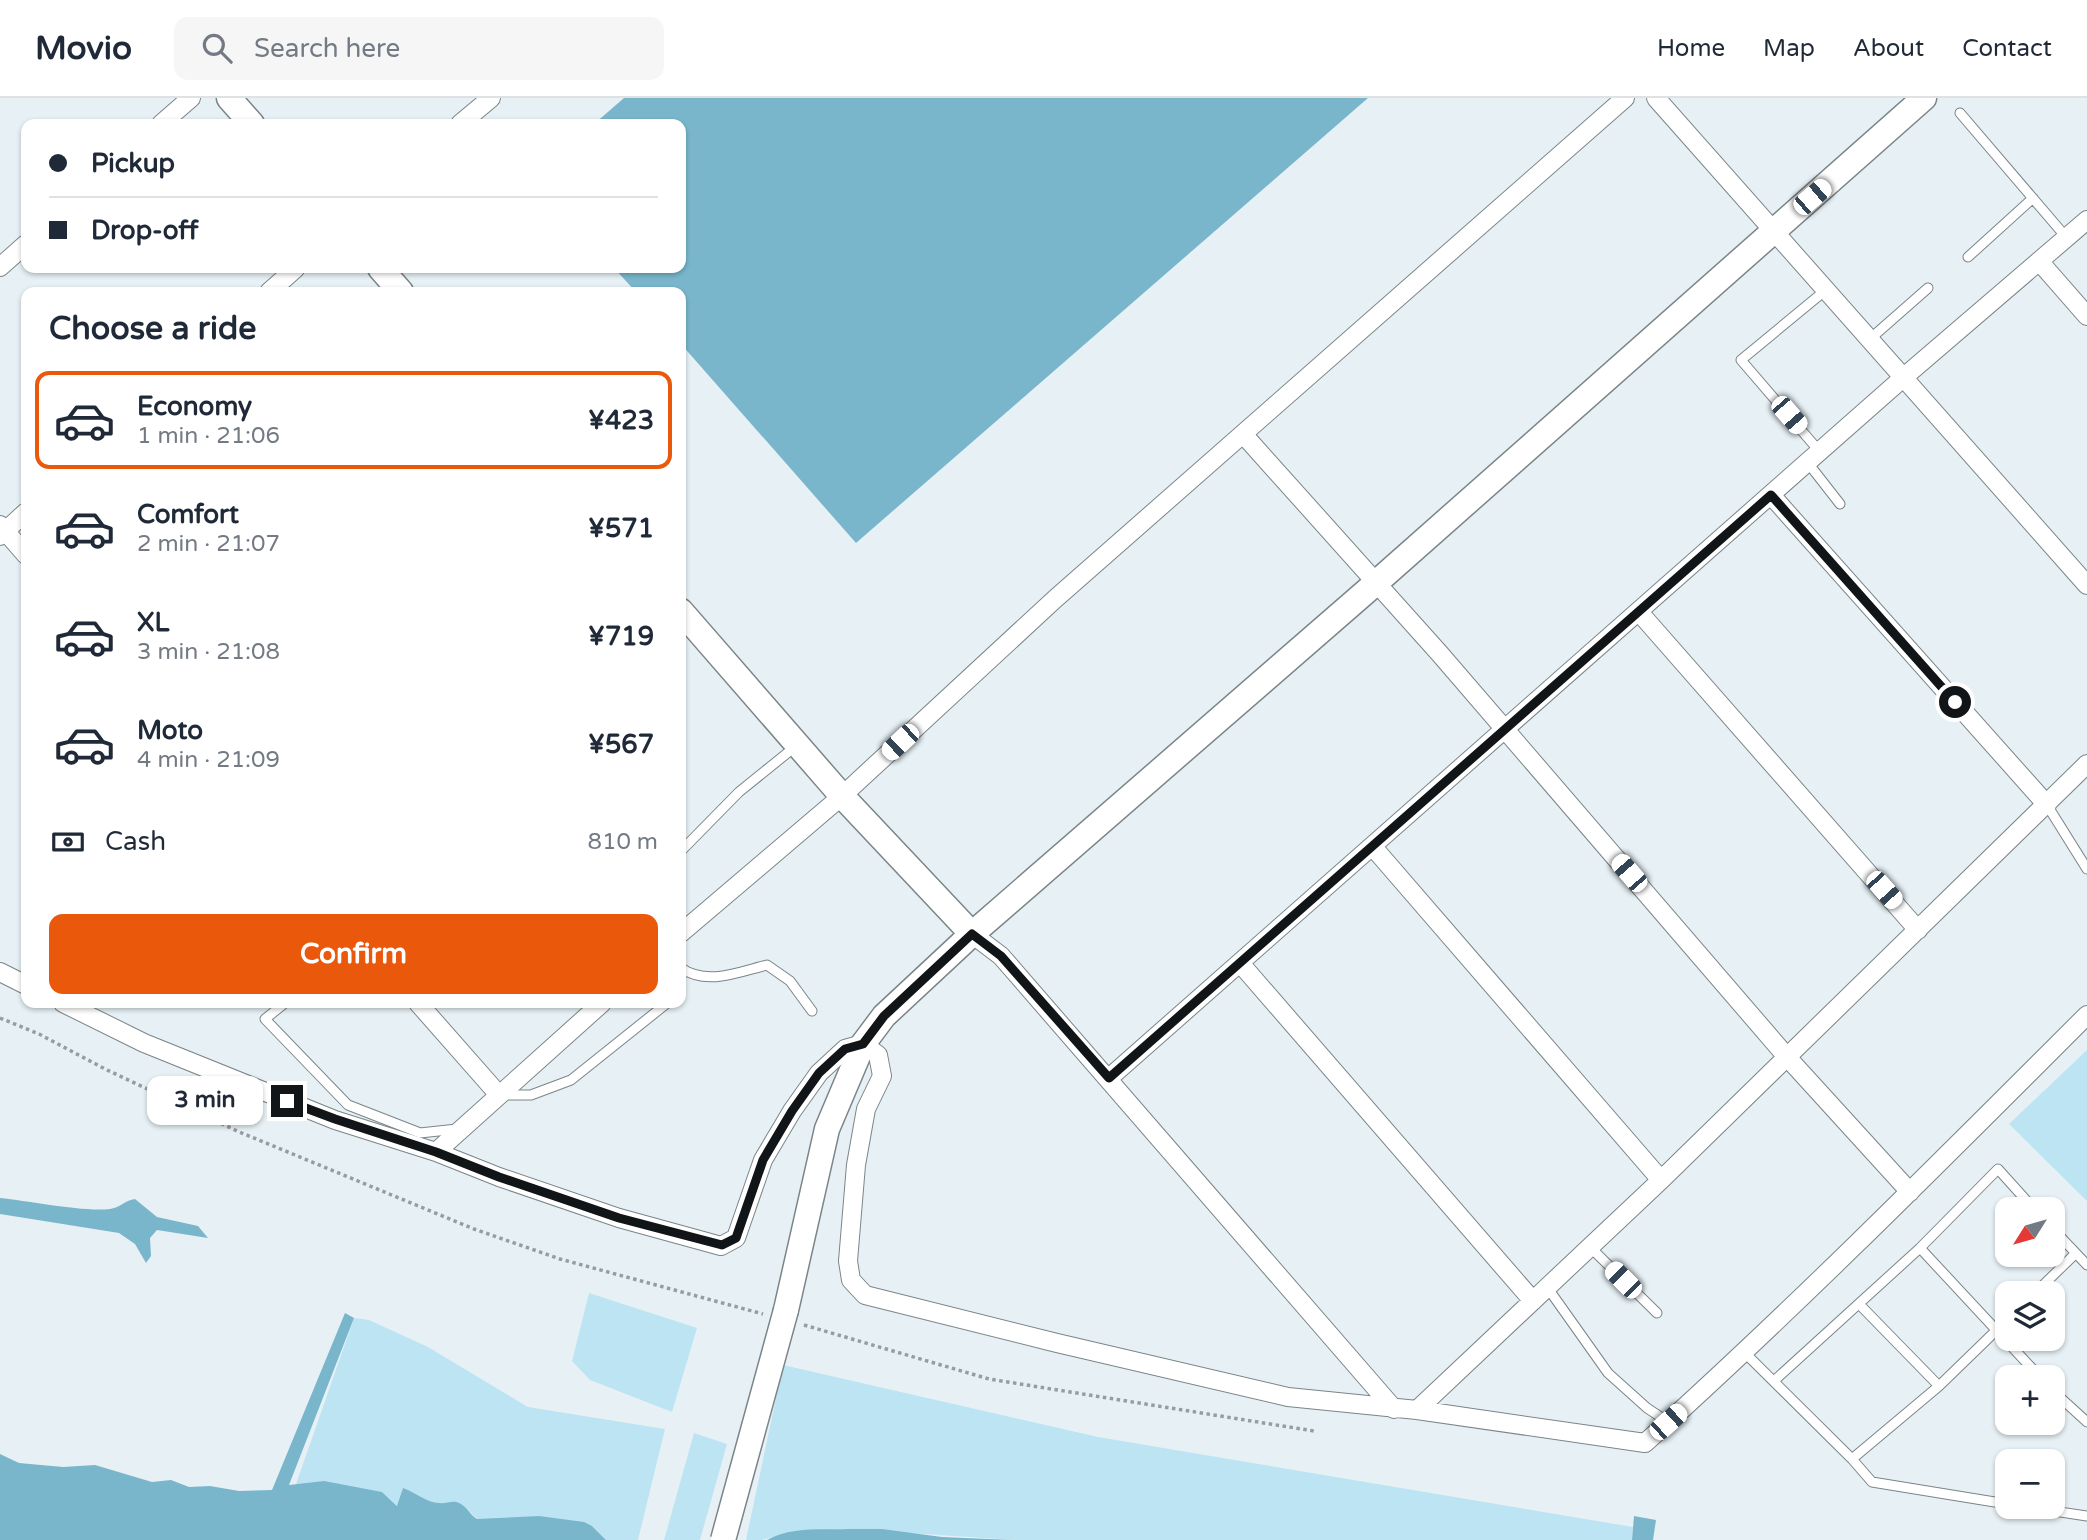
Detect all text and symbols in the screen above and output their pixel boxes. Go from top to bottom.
search box [174,17,664,80]
text: Movio [35,29,132,68]
icon: search [198,29,236,67]
text: Search here [254,33,400,64]
text: Home [1657,34,1725,63]
text: Map [1763,34,1815,63]
text: About [1853,34,1924,63]
text: Contact [1962,34,2052,63]
text: Pickup [91,148,175,179]
car [1790,175,1835,219]
text: Drop-off [91,215,198,246]
text: Choose a ride [49,310,256,348]
icon: car [53,389,116,452]
text: Economy [137,391,252,422]
car [1768,392,1811,438]
text: ¥423 [588,405,654,436]
text: 1 min · 21:06 [137,422,280,450]
icon: car [53,497,116,560]
text: Comfort [137,499,239,530]
text: ¥571 [588,513,654,544]
text: 2 min · 21:07 [137,530,280,558]
icon: car [53,605,116,668]
text: XL [137,607,169,638]
text: ¥719 [588,621,654,652]
text: 3 min · 21:08 [137,638,280,666]
route start [1939,686,1971,718]
icon: car [53,713,116,776]
text: Moto [137,715,203,746]
car [878,720,923,764]
text: ¥567 [588,729,654,760]
text: 4 min · 21:09 [137,746,280,774]
icon: cash [49,823,87,861]
text: Cash [105,826,166,857]
text: 810 m [588,828,658,856]
car [1608,850,1651,896]
car [1863,867,1906,913]
button: Confirm [49,914,658,994]
callout: 3 min [147,1076,262,1126]
route end [271,1085,303,1117]
text: 3 min [174,1086,236,1114]
north arrow [1995,1197,2065,1267]
map controls [1995,1197,2065,1519]
car [1601,1258,1646,1302]
button: layers [1995,1281,2065,1351]
button: + [1995,1365,2065,1435]
car [1646,1400,1691,1444]
button: − [1995,1449,2065,1519]

